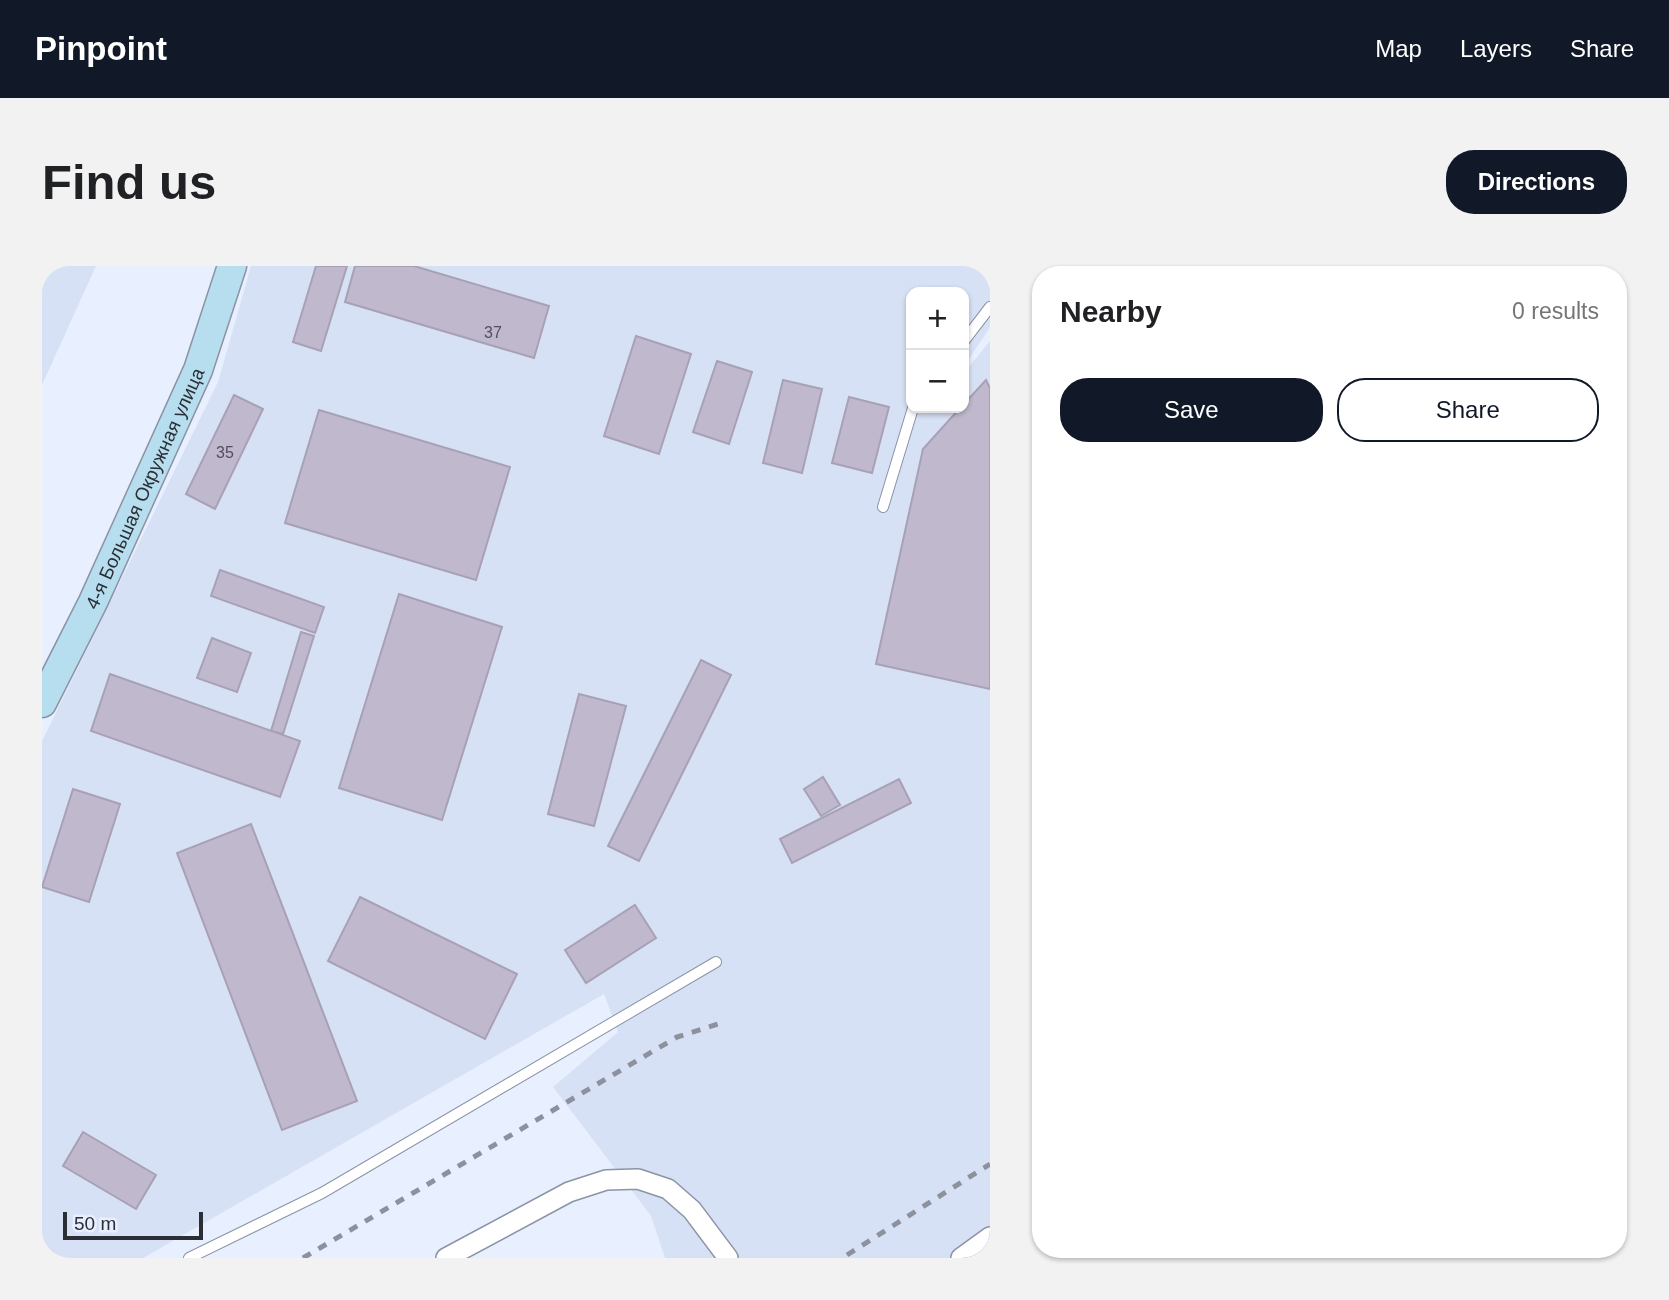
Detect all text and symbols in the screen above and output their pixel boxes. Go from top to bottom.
text: Pinpoint [35,30,167,67]
text: Map [1375,35,1422,62]
text: Layers [1460,35,1532,62]
text: Share [1570,35,1634,62]
button: Directions [1446,150,1627,214]
text: Find us [42,155,216,209]
map controls [906,287,969,413]
button: + [906,287,969,350]
text: Nearby [1060,295,1162,328]
text: 0 results [1512,298,1599,324]
house number: 37 [484,324,502,341]
button: − [906,350,969,413]
street label: 4-я Большая Окружная улица [81,364,209,613]
button: Save [1060,378,1323,442]
button: Share [1337,378,1599,442]
house number: 35 [216,444,234,461]
scale bar [63,1209,203,1241]
text: 50 m [74,1213,116,1234]

